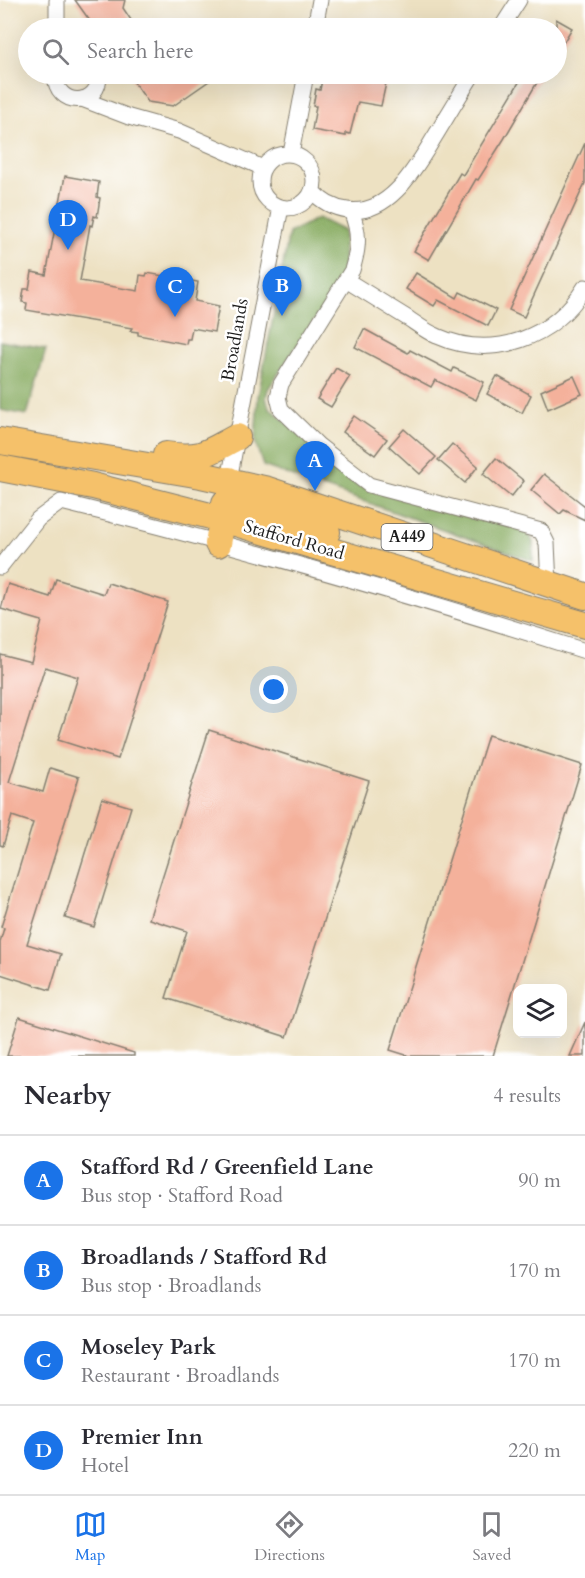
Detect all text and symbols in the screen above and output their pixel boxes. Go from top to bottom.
search box [18,18,567,84]
icon: search [39,35,72,68]
text: Search here [87,36,194,66]
pin: D [48,200,88,250]
pin: B [262,266,302,316]
pin: C [156,268,195,317]
street label: Broadlands [215,296,255,384]
pin: A [296,442,334,491]
street label: Stafford Road [241,514,348,566]
road number: A449 [382,524,432,550]
your location [259,675,288,704]
map controls [513,984,567,1038]
button: layers [513,984,567,1038]
text: Nearby [24,1078,112,1113]
text: 4 results [493,1082,561,1109]
text: Stafford Rd / Greenfield Lane [81,1152,374,1182]
text: A [36,1167,51,1194]
text: 90 m [518,1167,561,1194]
text: Bus stop · Stafford Road [81,1182,283,1209]
text: Broadlands / Stafford Rd [81,1242,327,1272]
text: B [36,1257,51,1284]
text: 170 m [508,1257,561,1284]
text: Bus stop · Broadlands [81,1272,261,1299]
text: Moseley Park [81,1332,216,1362]
text: C [36,1347,51,1374]
text: 170 m [508,1347,561,1374]
text: Restaurant · Broadlands [81,1362,279,1389]
text: Premier Inn [81,1422,203,1452]
text: D [35,1437,52,1464]
text: 220 m [508,1437,561,1464]
text: Hotel [81,1452,129,1479]
tab: Map [74,1508,107,1566]
tab: Directions [254,1508,325,1566]
tab: Saved [472,1508,511,1566]

